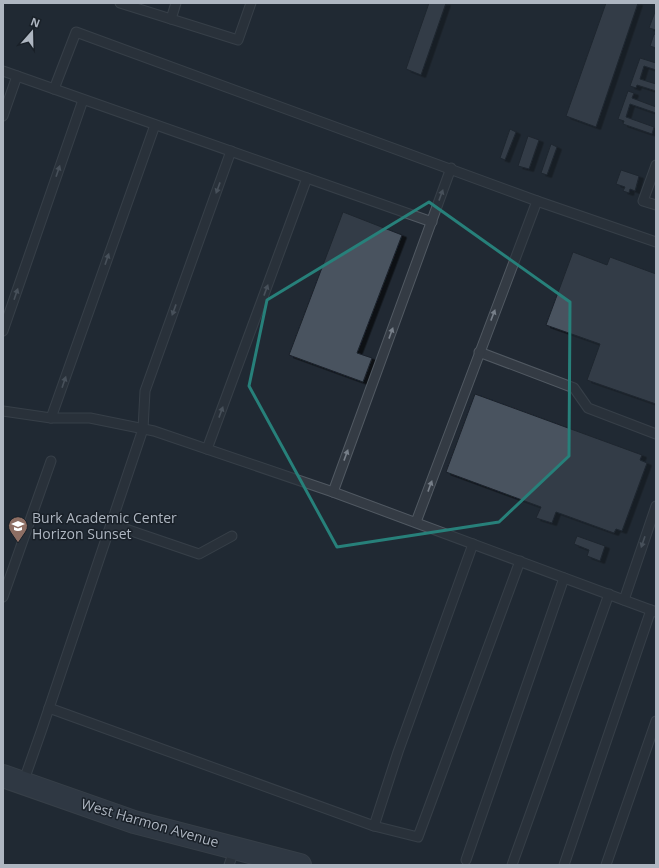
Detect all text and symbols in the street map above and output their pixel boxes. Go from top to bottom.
north arrow [12,12,52,52]
text: N [29,14,42,31]
one-way arrow [55,165,61,177]
one-way arrow [214,182,220,194]
one-way arrow [439,189,445,201]
one-way arrow [105,253,111,265]
one-way arrow [263,284,269,296]
one-way arrow [13,288,19,300]
one-way arrow [170,305,176,317]
one-way arrow [491,309,497,321]
one-way arrow [388,327,394,339]
one-way arrow [61,375,67,387]
one-way arrow [218,406,224,418]
one-way arrow [344,449,350,461]
one-way arrow [427,479,433,491]
place label: Burk Academic Center Horizon Sunset [32,508,177,543]
school or university icon: Burk Academic Center Horizon Sunset [7,515,29,543]
one-way arrow [640,537,646,549]
street label: West Harmon Avenue [79,794,221,851]

